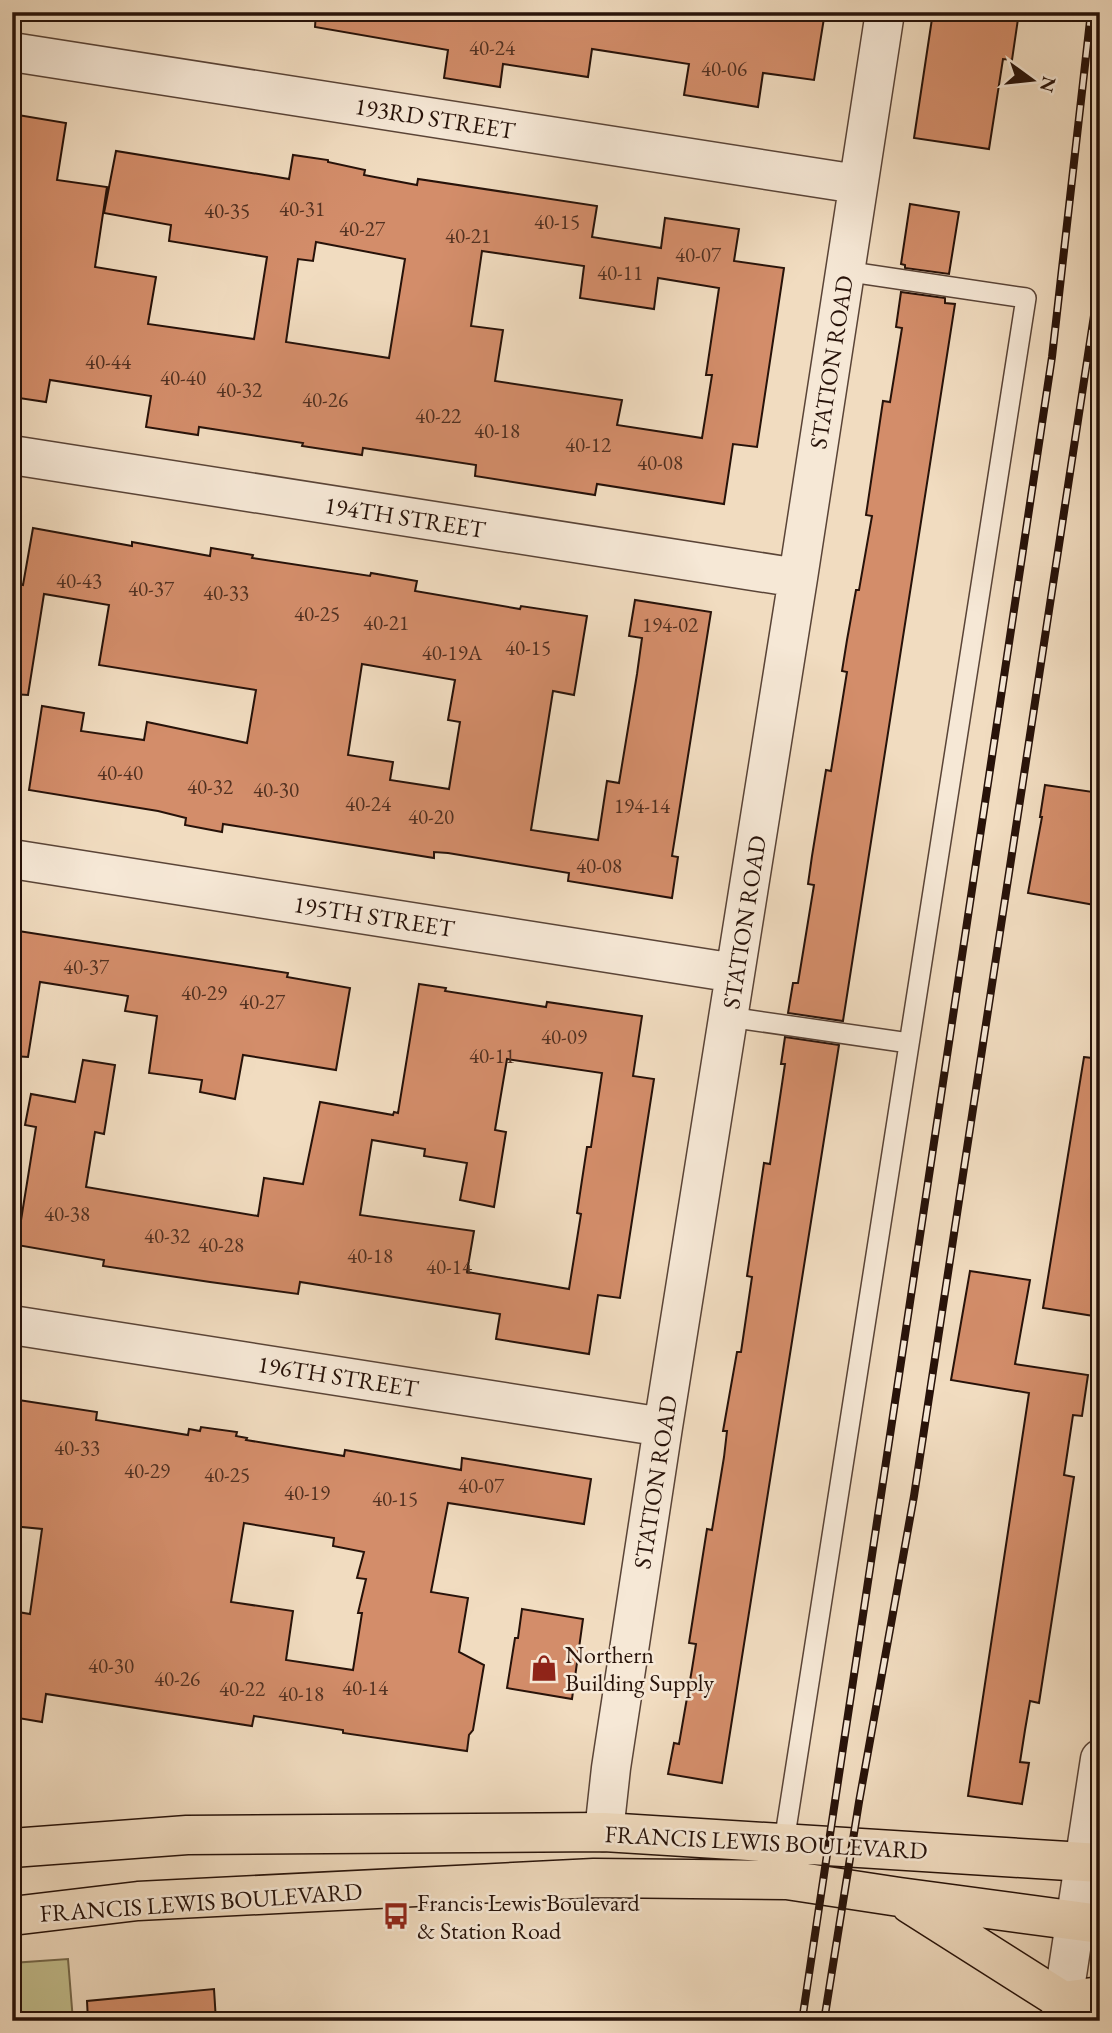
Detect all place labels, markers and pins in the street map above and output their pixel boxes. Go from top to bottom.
place label: Northern Building Supply [565,1639,714,1698]
shop icon: Northern Building Supply [529,1653,559,1683]
place label: Francis Lewis Boulevard & Station Road [417,1887,640,1946]
bus stop icon: Francis Lewis Boulevard & Station Road [381,1901,411,1931]

